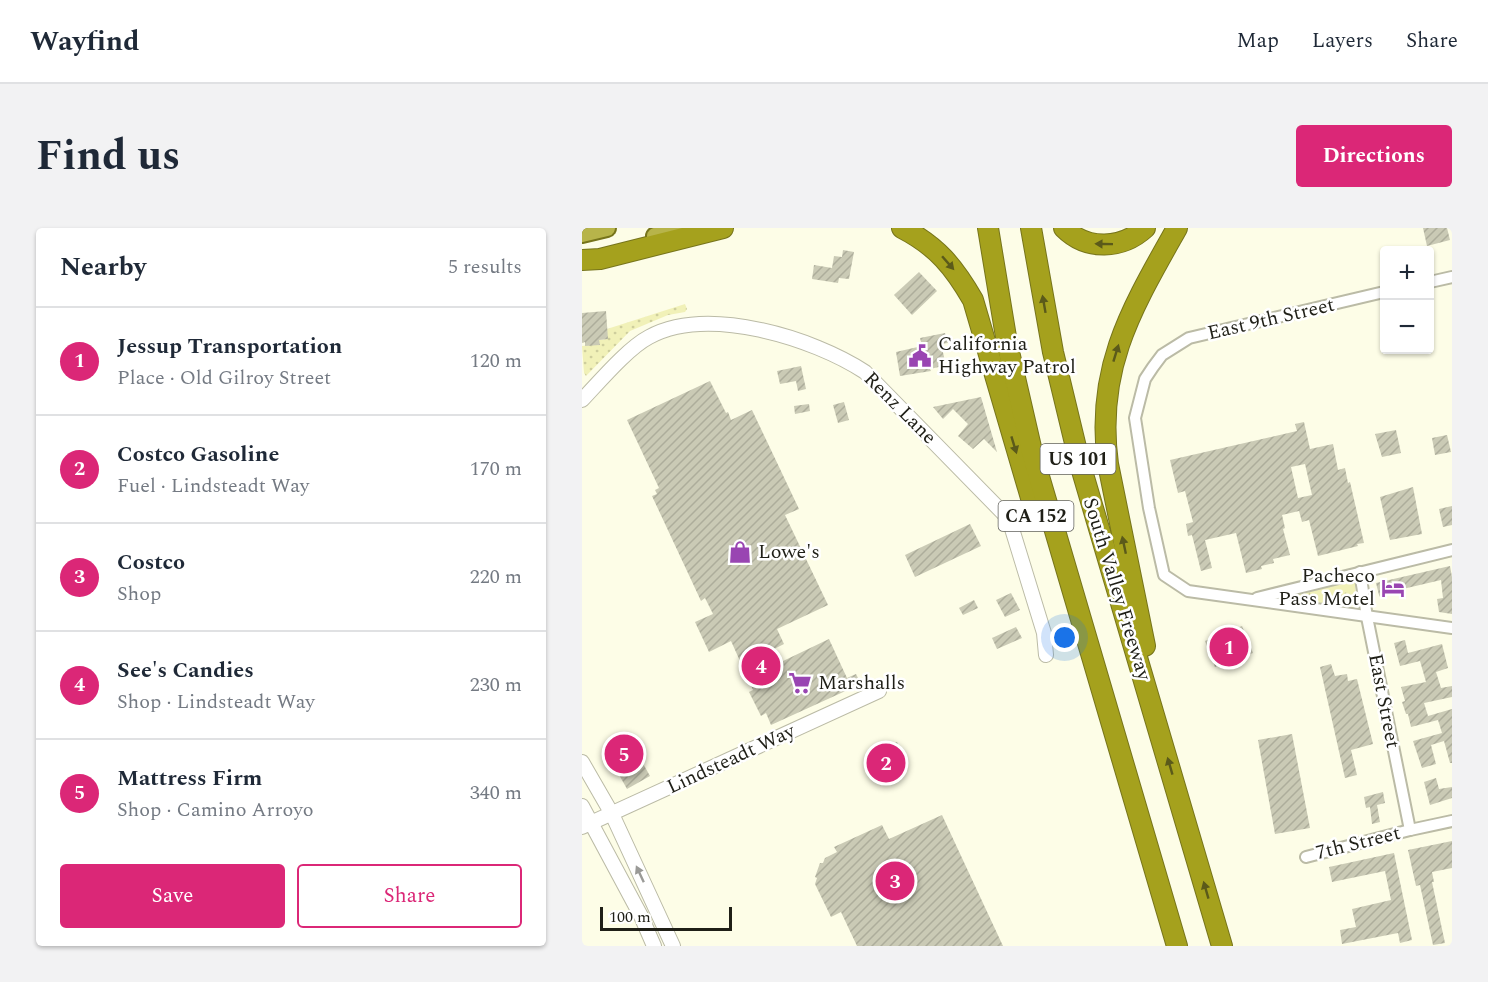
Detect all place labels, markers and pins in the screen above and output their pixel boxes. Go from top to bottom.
place label: California Highway Patrol [938,329,1076,382]
public building icon: California Highway Patrol [907,343,933,369]
place label: Lowe's [758,537,820,567]
shop icon: Lowe's [727,539,753,565]
place label: Pacheco Pass Motel [1278,561,1375,614]
hotel icon: Pacheco Pass Motel [1380,575,1406,601]
pin: 1 [1210,624,1248,670]
pin: 4 [742,644,780,688]
place label: Marshalls [818,668,905,698]
supermarket icon: Marshalls [787,670,813,696]
pin: 5 [604,732,644,776]
pin: 2 [866,740,906,786]
pin: 3 [876,858,914,904]

